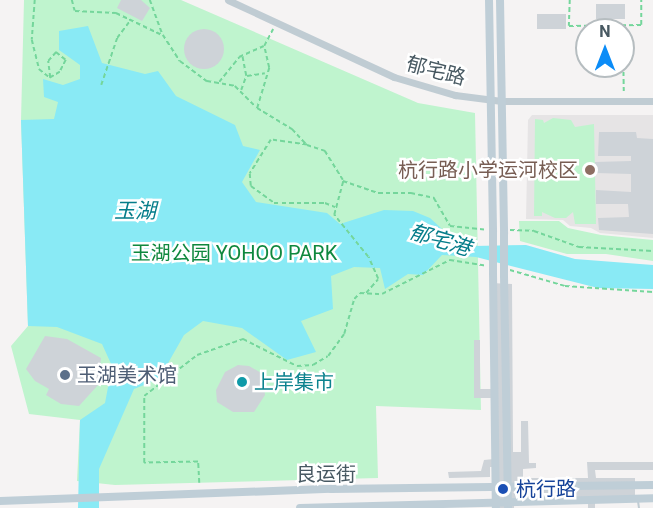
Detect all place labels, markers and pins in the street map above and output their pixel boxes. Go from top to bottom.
place label: 杭行路小学运河校区 [398,158,578,182]
marker: 杭行路小学运河校区 [583,163,597,177]
place label: 玉湖美术馆 [77,363,177,387]
marker: 玉湖美术馆 [58,368,72,382]
place label: 上岸集市 [254,370,334,394]
marker: 上岸集市 [235,375,249,389]
place label: 杭行路 [516,477,576,501]
marker: 杭行路 [494,480,512,498]

